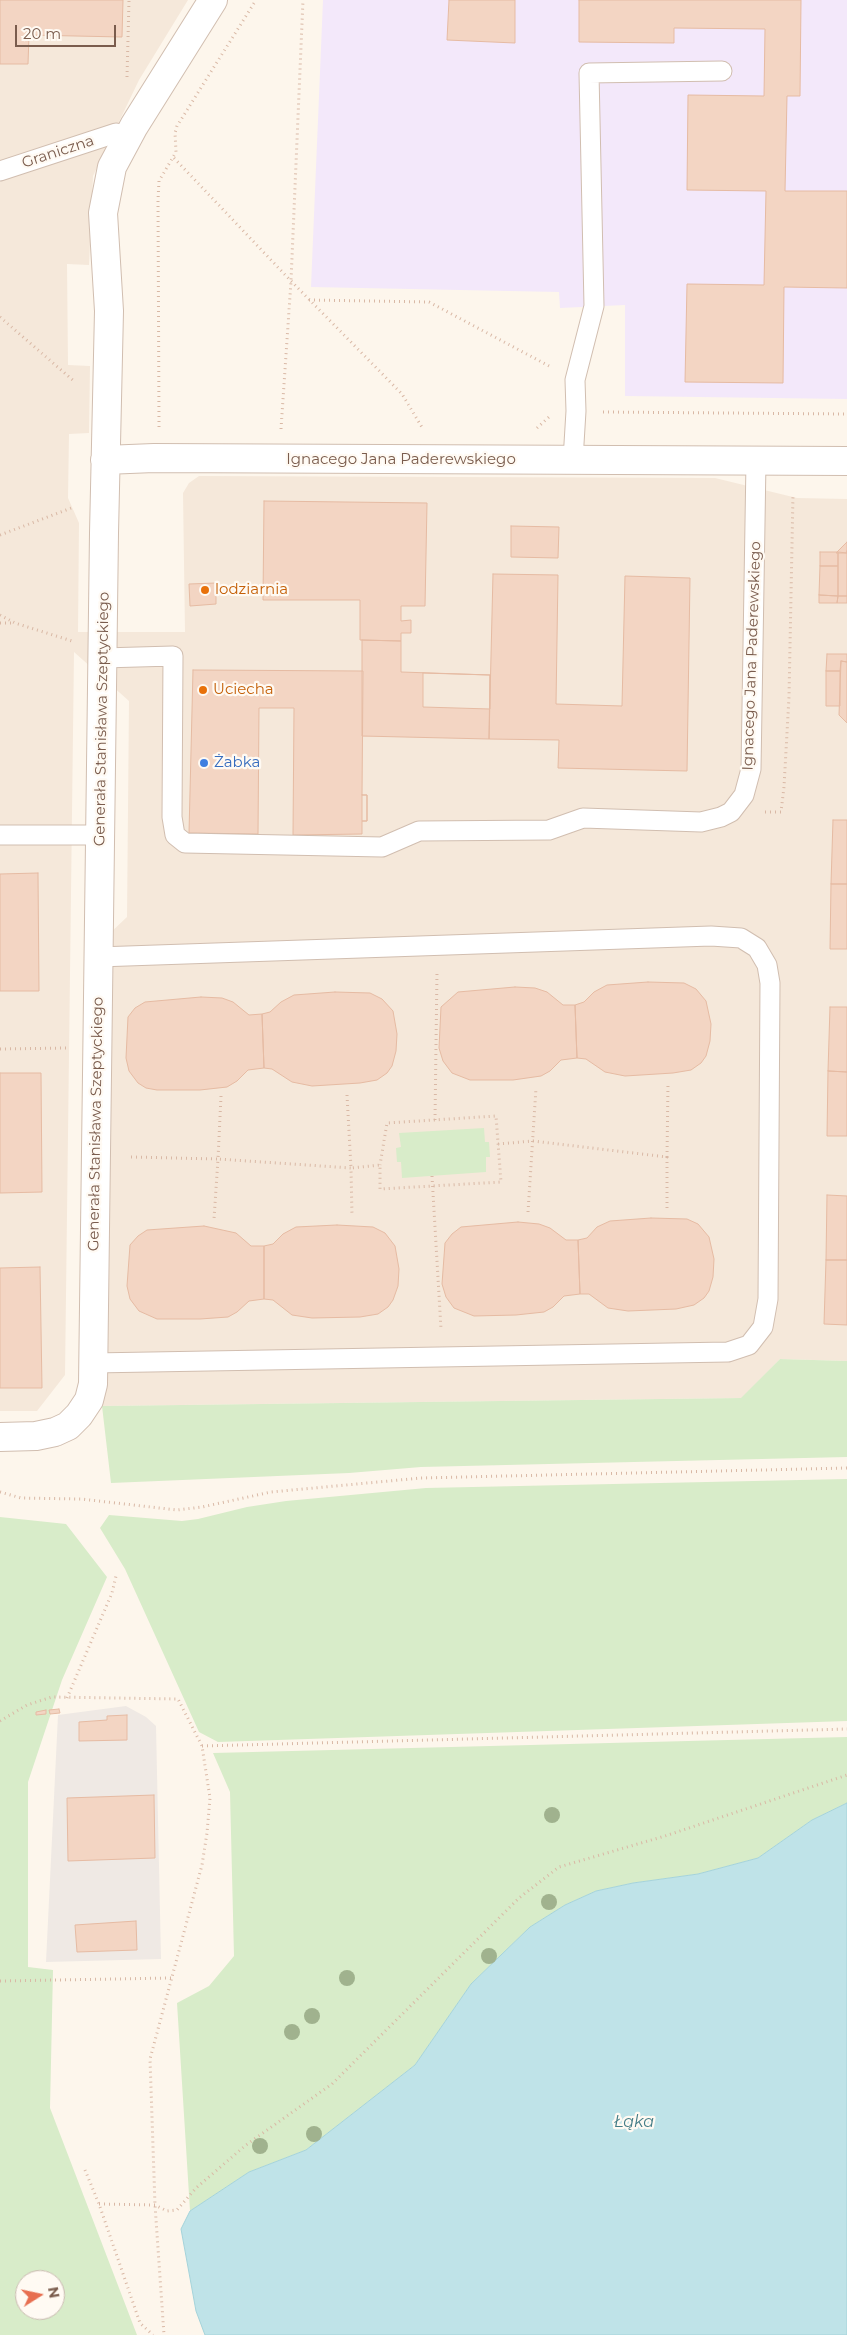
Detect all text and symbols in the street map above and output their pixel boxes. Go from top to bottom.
scale bar [18,15,119,47]
text: 20 m [23,24,61,43]
street label: Graniczna [20,132,96,172]
street label: Ignacego Jana Paderewskiego [286,451,516,469]
street label: Ignacego Jana Paderewskiego [739,541,765,771]
place label: lodziarnia [215,581,288,599]
marker: lodziarnia [199,584,211,596]
street label: Generała Stanisława Szeptyckiego [91,592,113,846]
place label: Uciecha [213,681,274,699]
marker: Uciecha [197,684,209,696]
place label: Żabka [214,754,260,772]
marker: Żabka [198,757,210,769]
street label: Generała Stanisława Szeptyckiego [85,997,107,1251]
water label: Łąka [614,2112,654,2132]
north arrow [15,2270,65,2320]
text: N [44,2285,64,2300]

